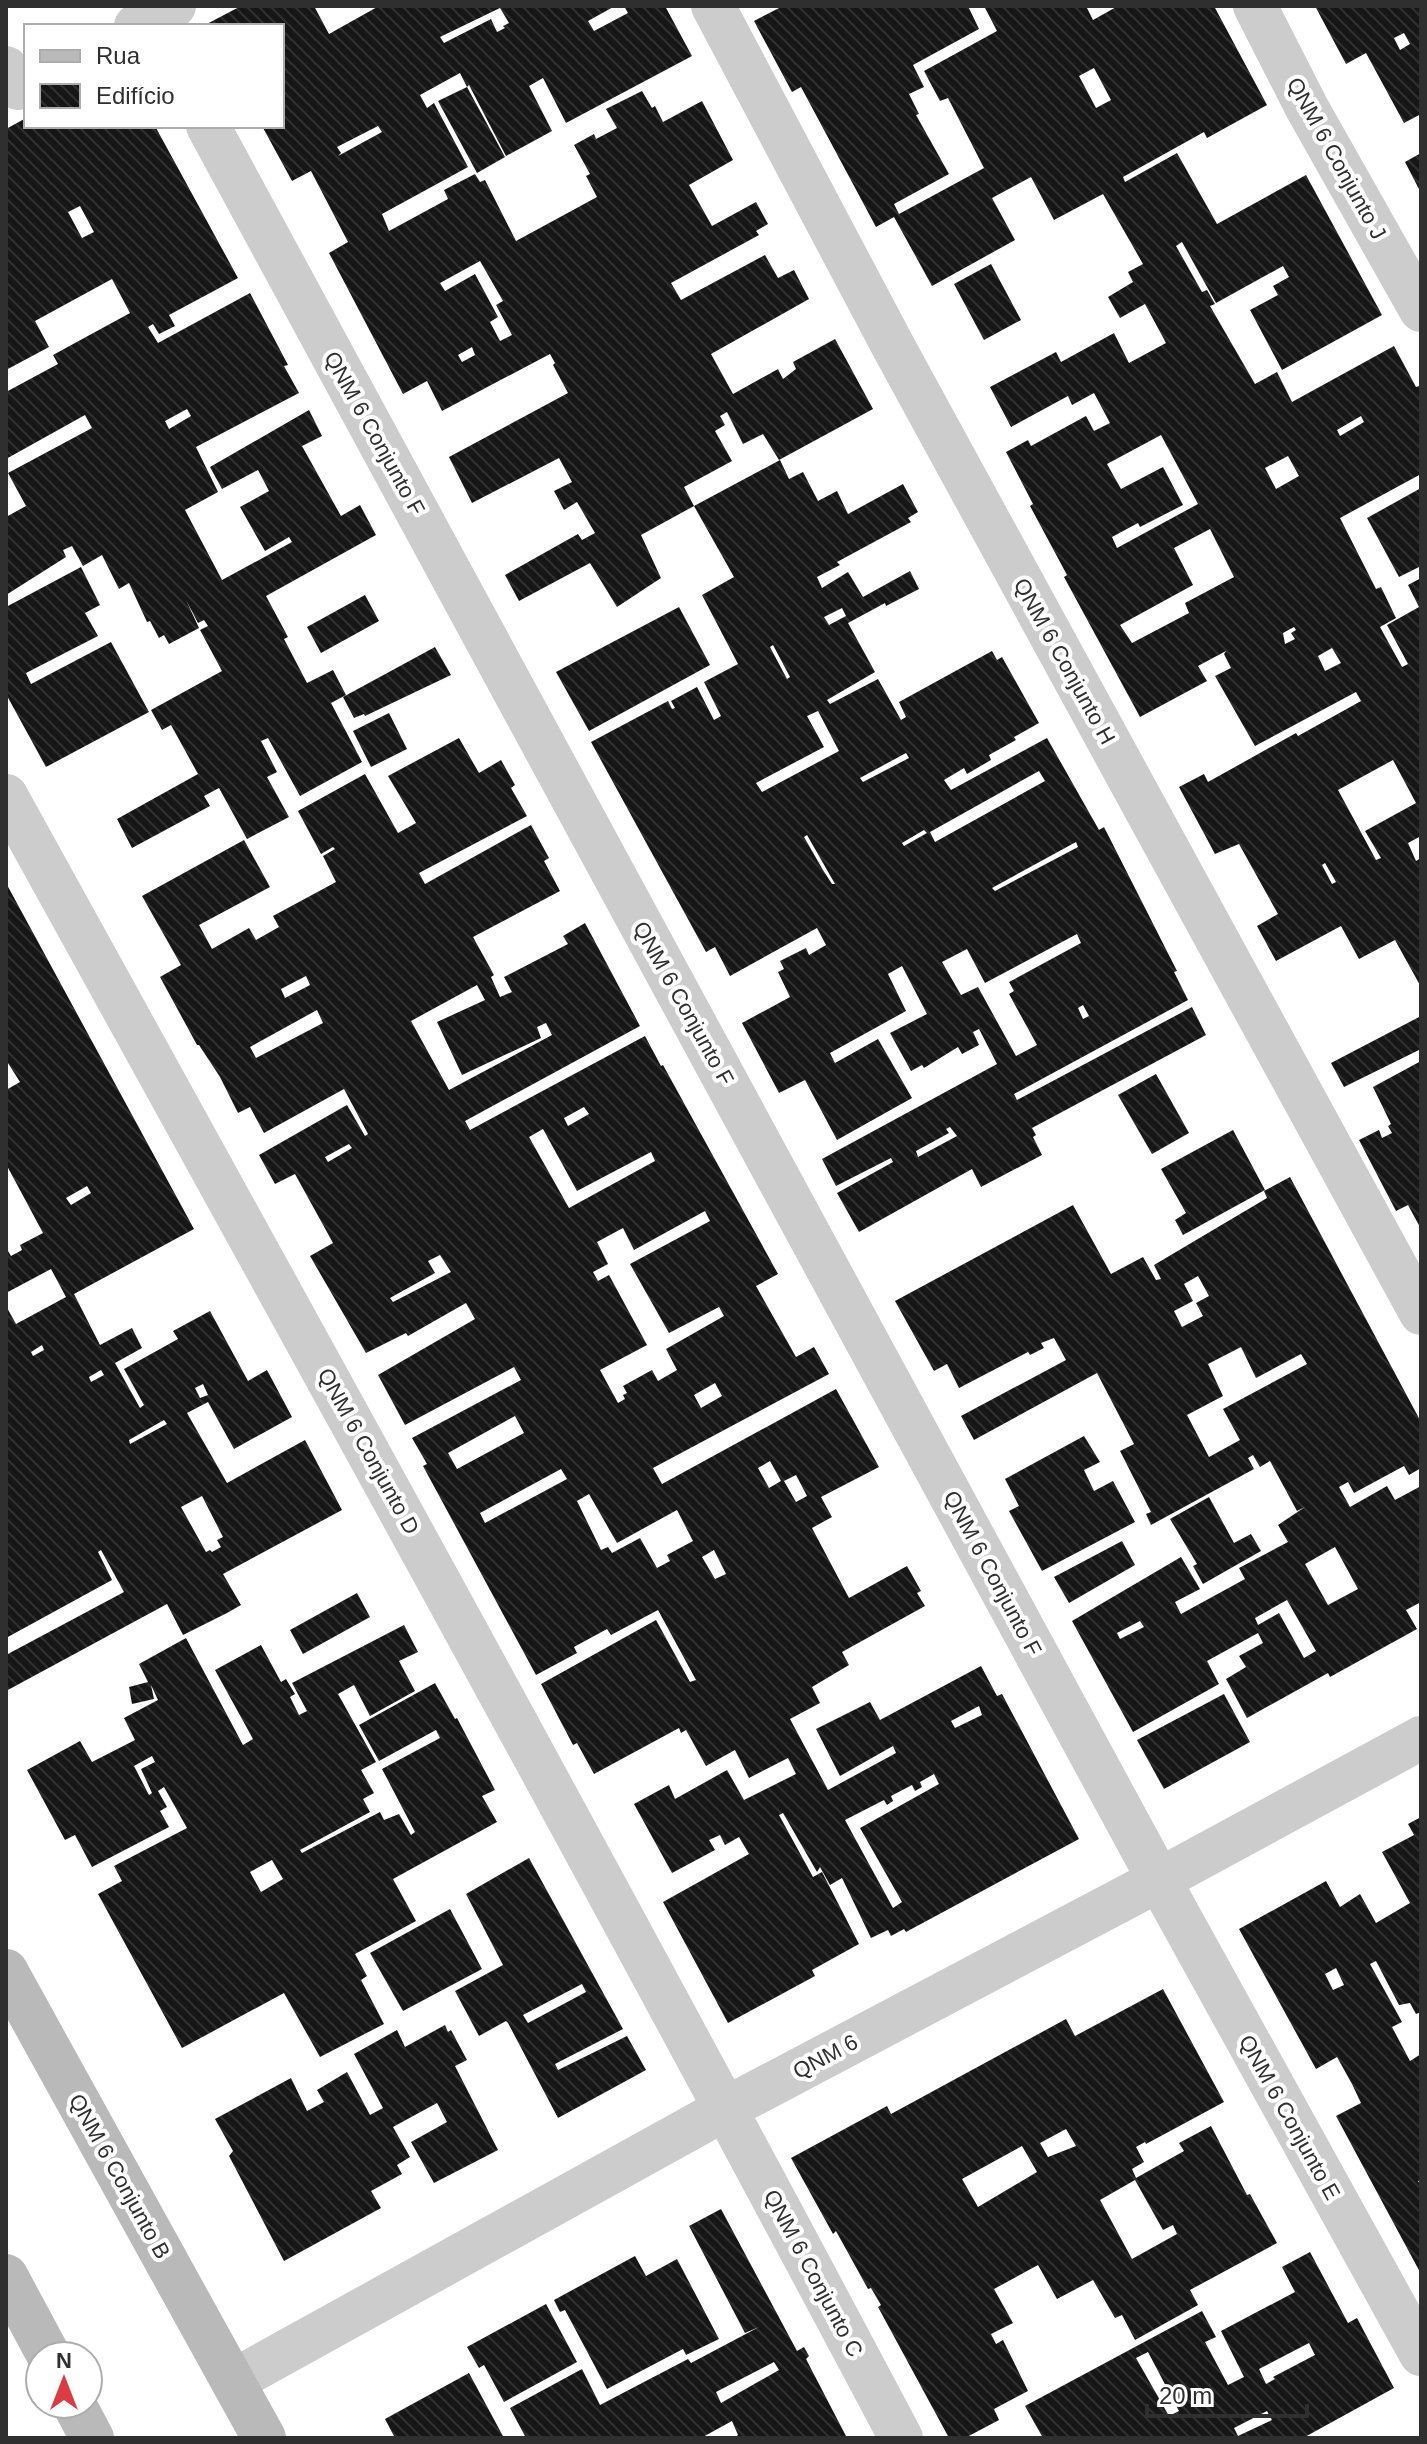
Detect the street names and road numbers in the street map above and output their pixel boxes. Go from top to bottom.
street label: QNM 6 Conjunto J [1282,73,1391,243]
street label: QNM 6 Conjunto F [319,347,430,520]
street label: QNM 6 Conjunto H [1009,574,1121,749]
street label: QNM 6 Conjunto F [628,917,739,1090]
street label: QNM 6 Conjunto D [313,1364,425,1539]
street label: QNM 6 Conjunto F [938,1486,1047,1660]
street label: QNM 6 [789,2029,862,2084]
street label: QNM 6 Conjunto E [1234,2030,1345,2204]
street label: QNM 6 Conjunto B [64,2089,175,2263]
street label: QNM 6 Conjunto C [759,2185,868,2361]

